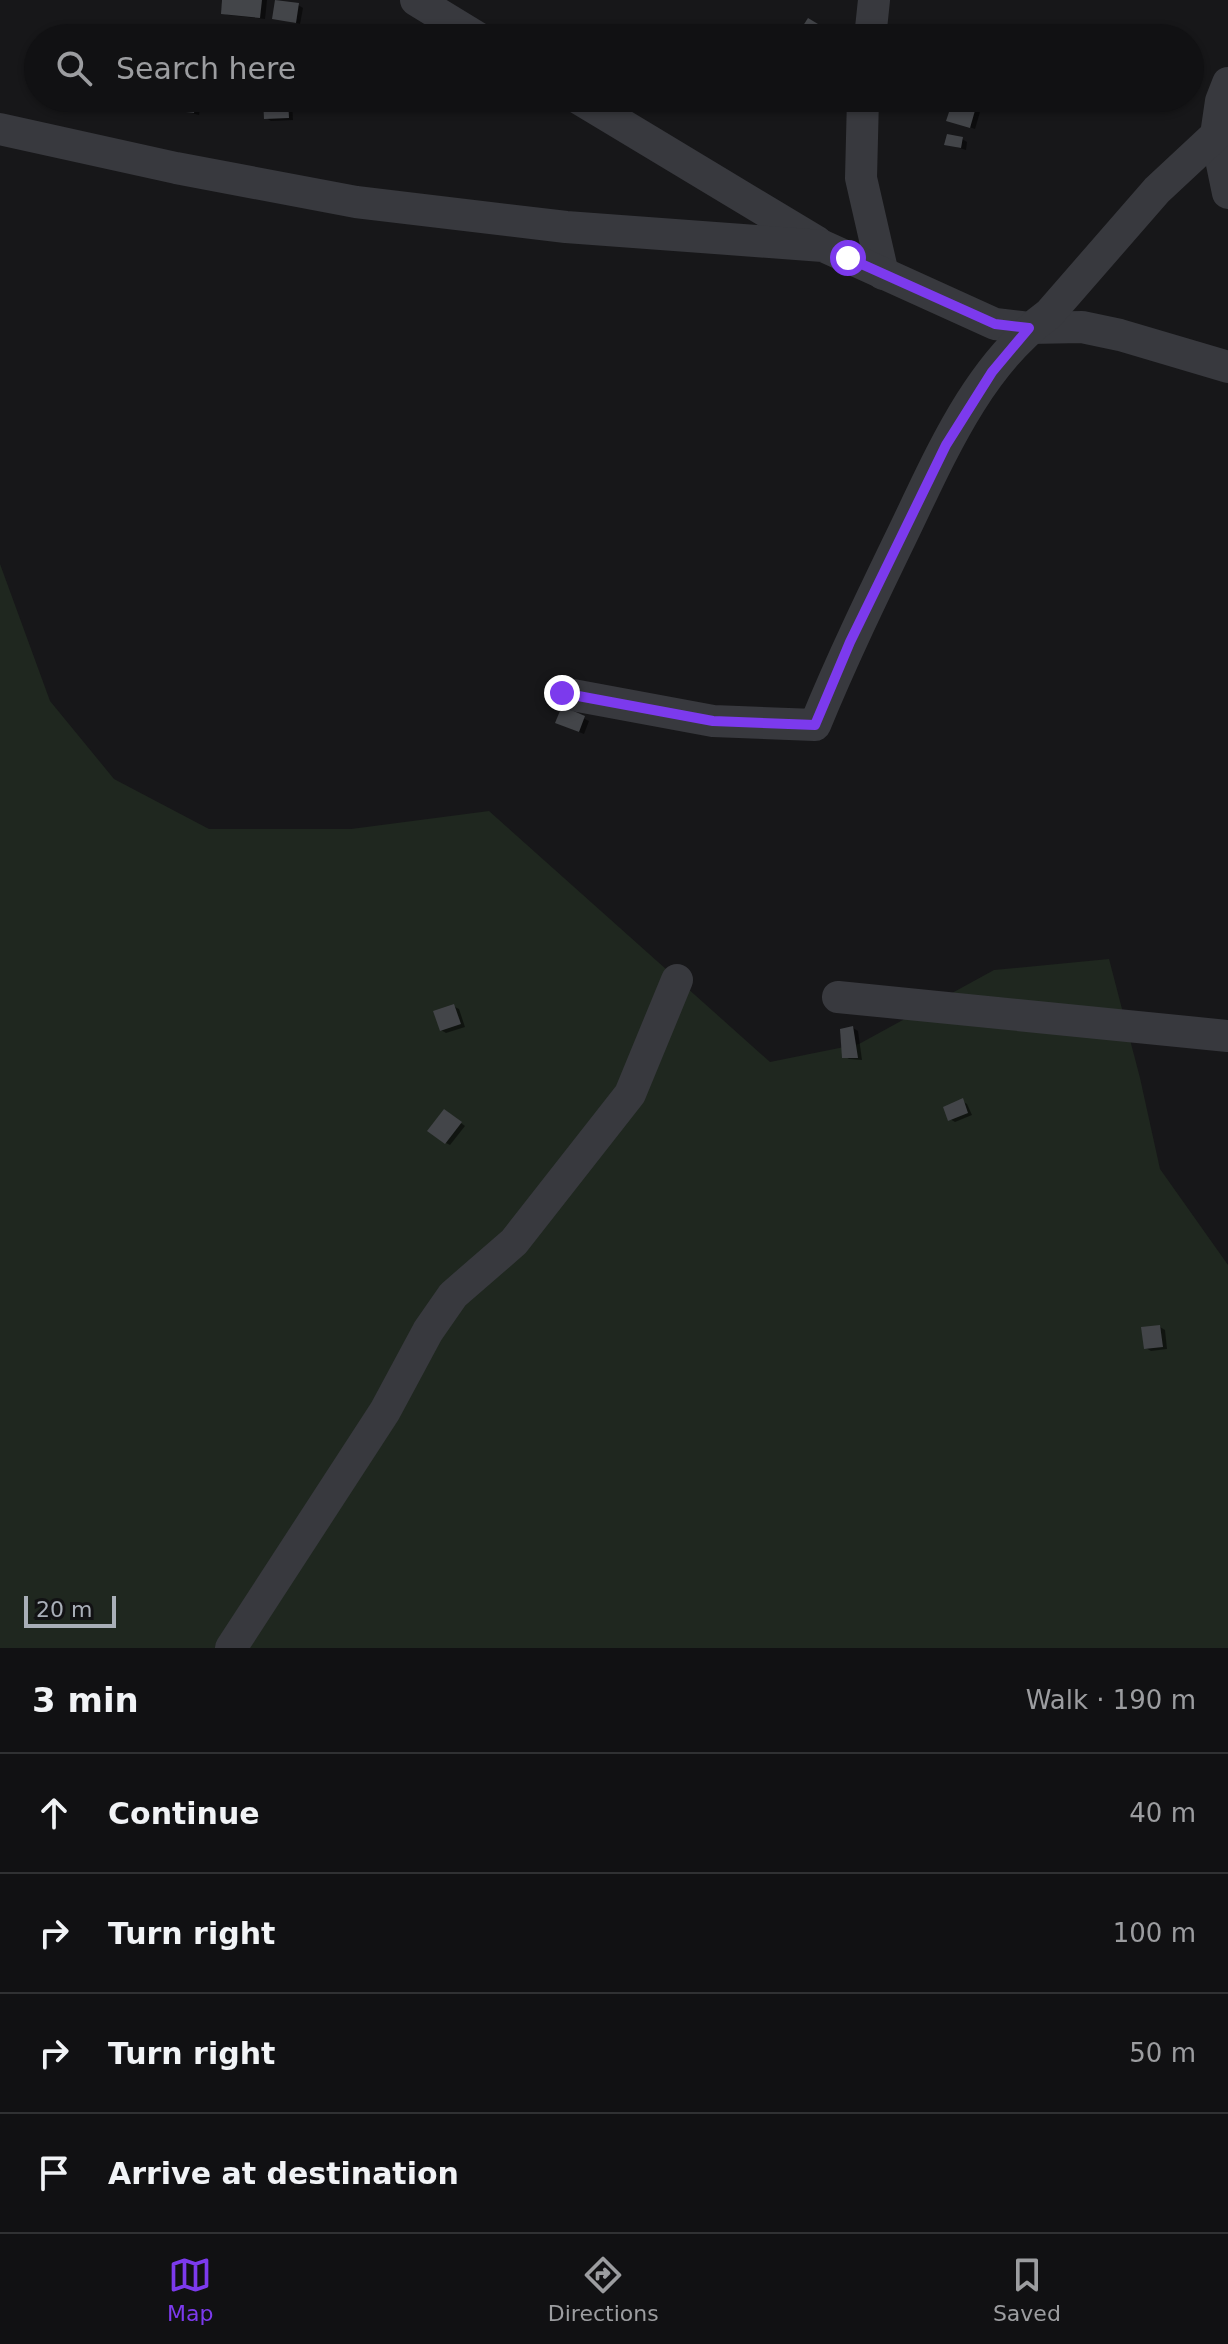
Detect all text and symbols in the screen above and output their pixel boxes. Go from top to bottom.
search box [24,24,1204,112]
icon: search [52,46,96,90]
text: Search here [116,51,296,86]
route start [830,240,866,276]
route end [544,675,580,711]
scale bar [24,1592,116,1628]
text: 20 m [36,1597,92,1622]
text: 3 min [32,1680,139,1720]
text: Walk · 190 m [1026,1685,1196,1715]
icon: ahead [32,1791,76,1835]
text: Continue [108,1796,260,1831]
text: 40 m [1129,1798,1196,1828]
icon: right [32,1911,76,1955]
text: Turn right [108,1916,275,1951]
text: 100 m [1113,1918,1196,1948]
icon: right [32,2031,76,2075]
text: Turn right [108,2036,275,2071]
text: 50 m [1129,2038,1196,2068]
icon: arrive [32,2151,76,2195]
text: Arrive at destination [108,2156,459,2191]
tab: Map [167,2253,214,2326]
tab: Directions [548,2253,659,2326]
tab: Saved [993,2253,1061,2326]

